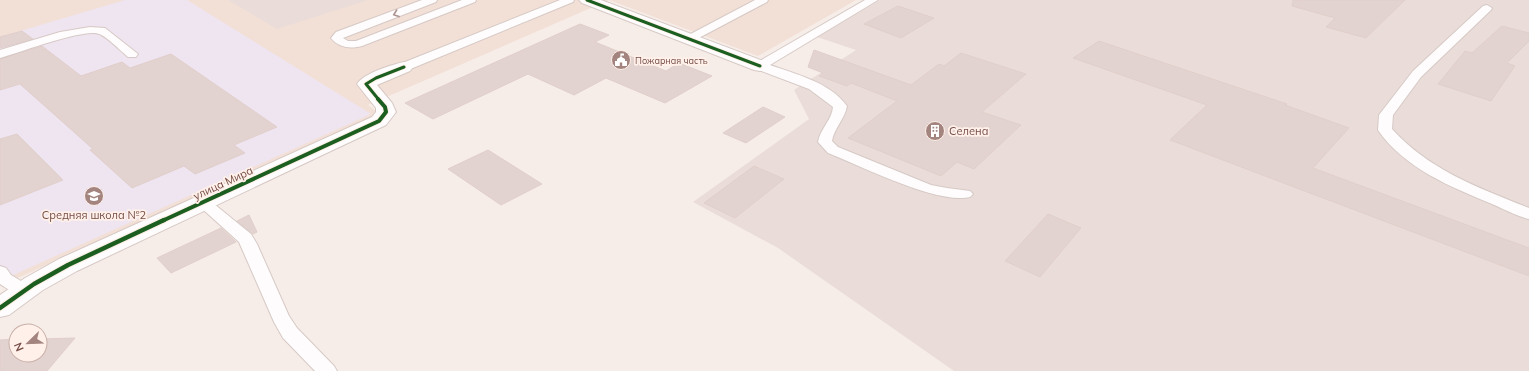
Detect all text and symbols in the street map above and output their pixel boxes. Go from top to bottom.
one-way arrow [392,9,399,17]
public building icon: Пожарная часть [610,49,632,71]
place label: Пожарная часть [635,55,708,66]
building icon: Селена [924,120,946,142]
place label: Селена [949,124,988,138]
street label: улица Мира [191,163,255,203]
school or university icon: Средняя школа №2 [83,185,105,207]
place label: Средняя школа №2 [42,208,147,222]
north arrow [8,323,48,363]
text: N [11,340,27,353]

